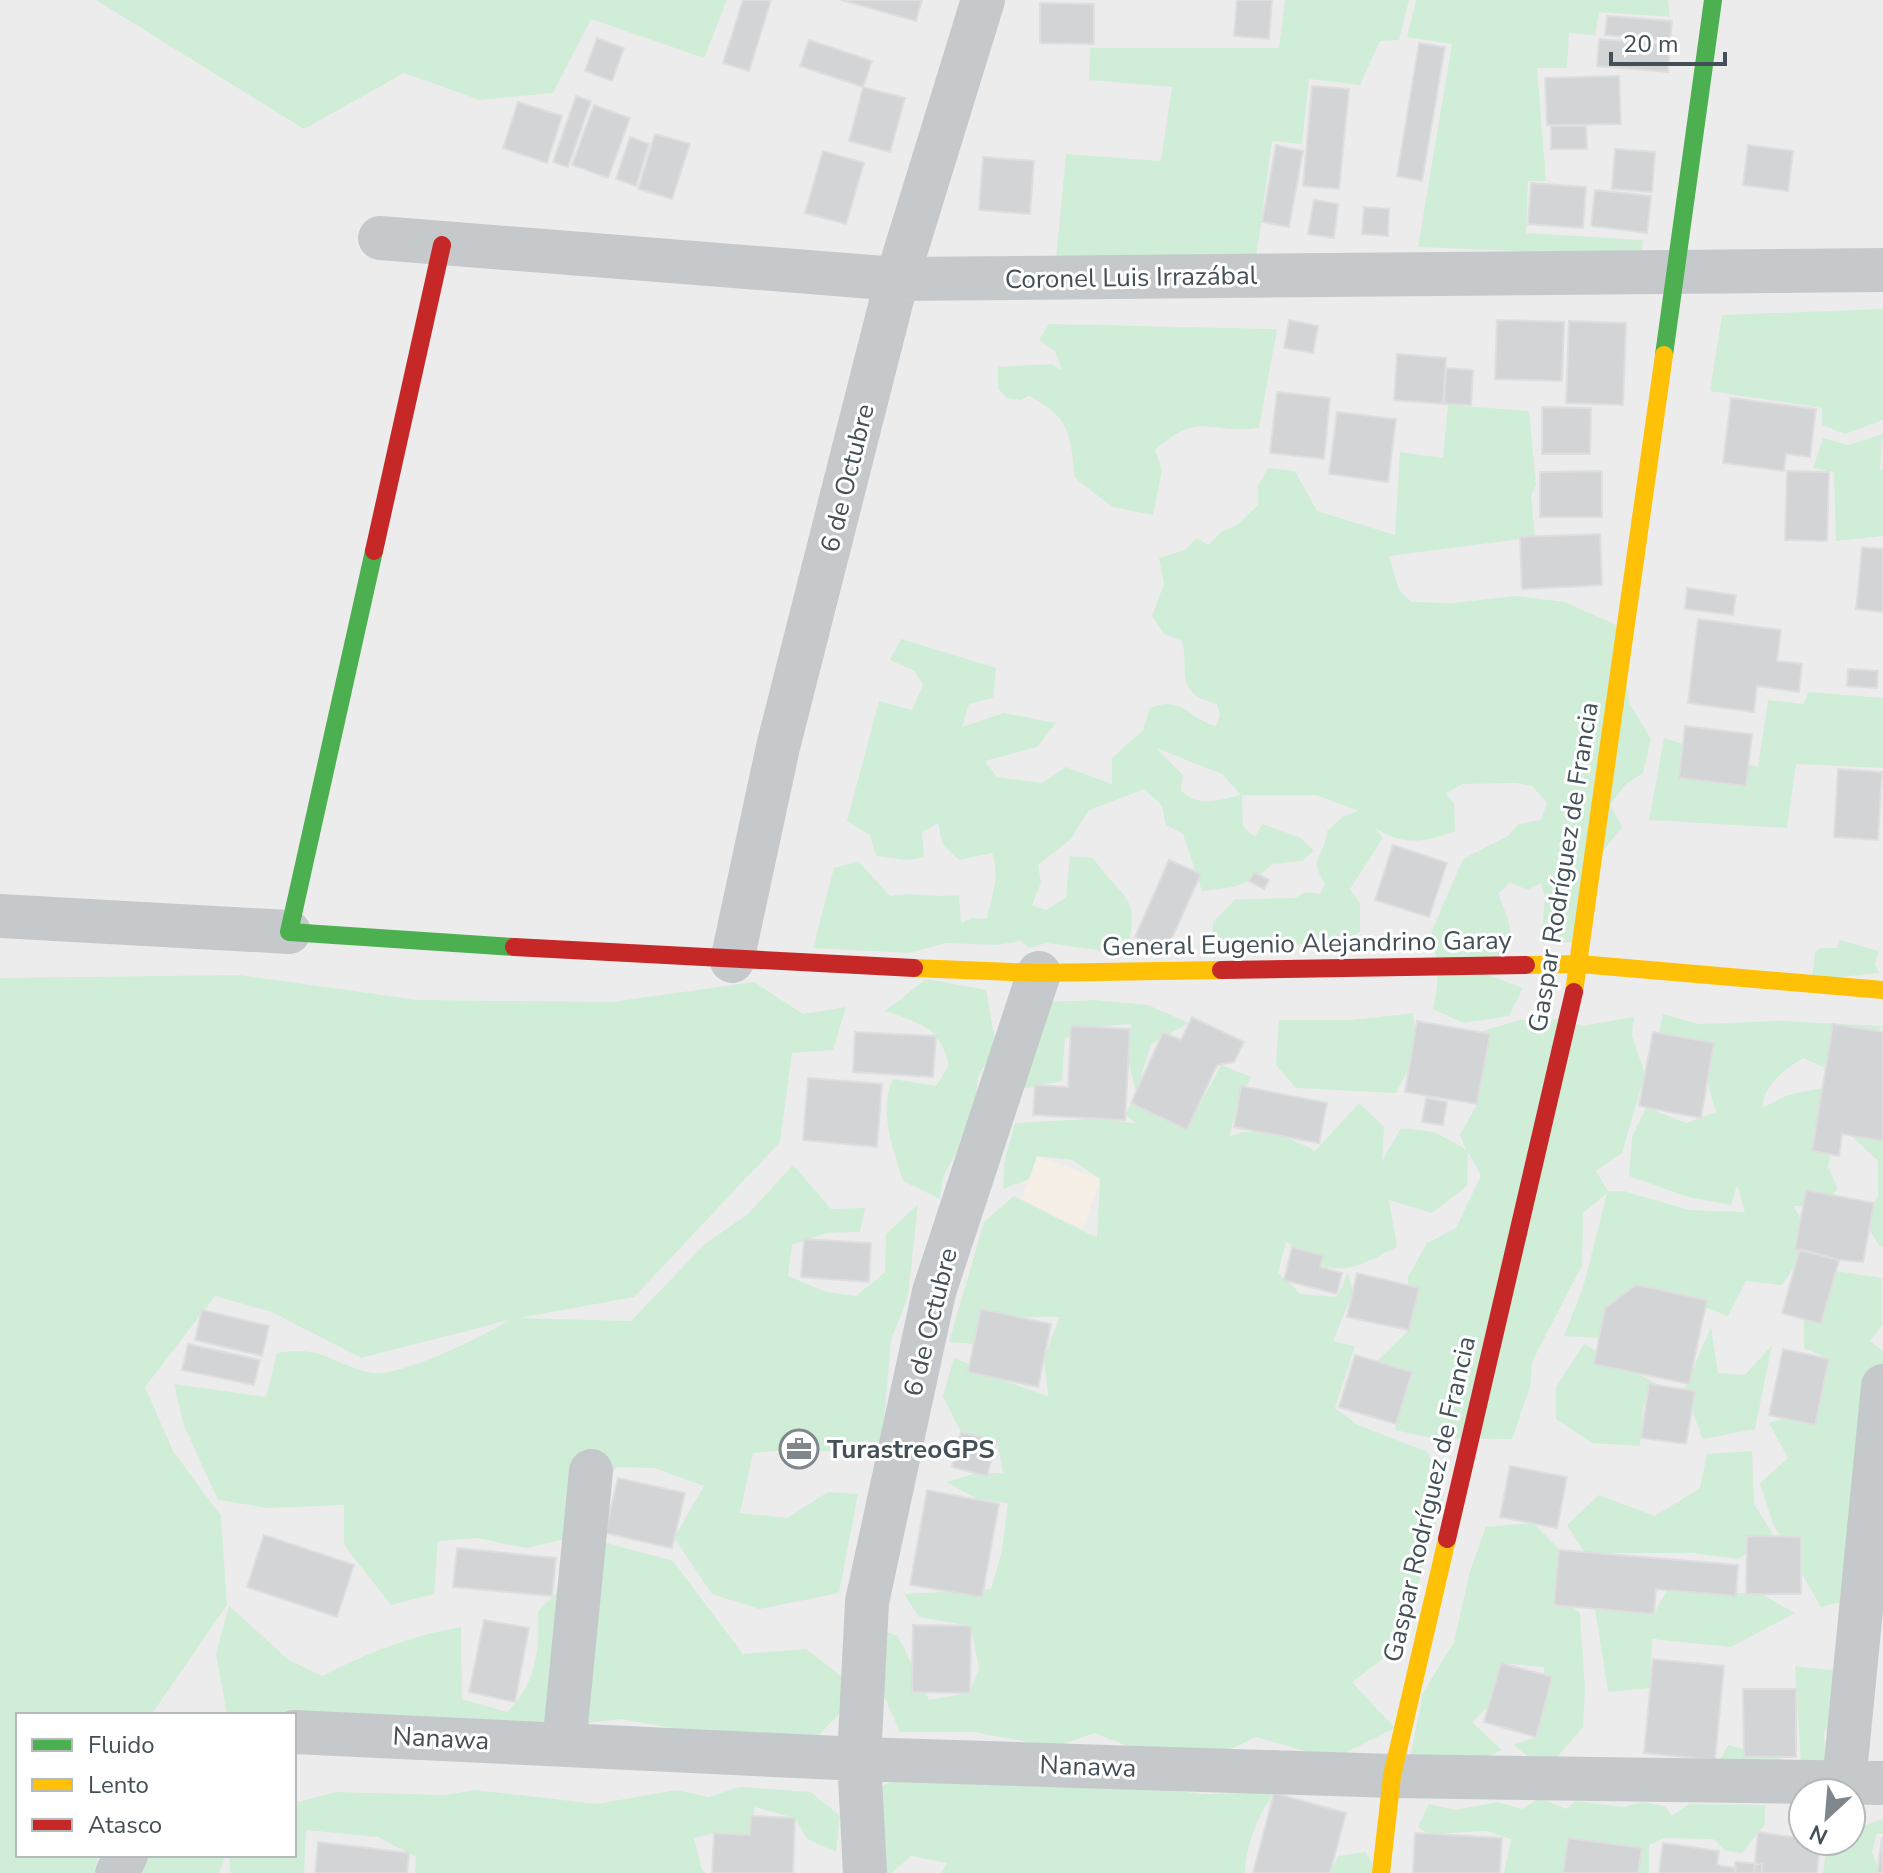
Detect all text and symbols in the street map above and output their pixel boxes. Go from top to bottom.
scale bar [1611,16,1725,66]
text: 20 m [1623,28,1679,60]
street label: Coronel Luis Irrazábal [1004,258,1258,297]
street label: 6 de Octubre [812,400,883,556]
street label: Gaspar Rodríguez de Francia [1520,700,1607,1035]
street label: General Eugenio Alejandrino Garay [1102,922,1513,965]
street label: 6 de Octubre [895,1244,966,1400]
street label: Gaspar Rodríguez de Francia [1375,1333,1484,1666]
office icon: TurastreoGPS [778,1428,820,1470]
place label: TurastreoGPS [827,1432,995,1467]
legend [16,1713,296,1857]
street label: Nanawa [392,1718,490,1759]
text: Fluido [88,1729,155,1761]
street label: Nanawa [1039,1747,1137,1786]
text: Lento [88,1769,149,1801]
north arrow [1787,1777,1867,1857]
text: Atasco [88,1809,162,1841]
text: N [1805,1817,1833,1851]

